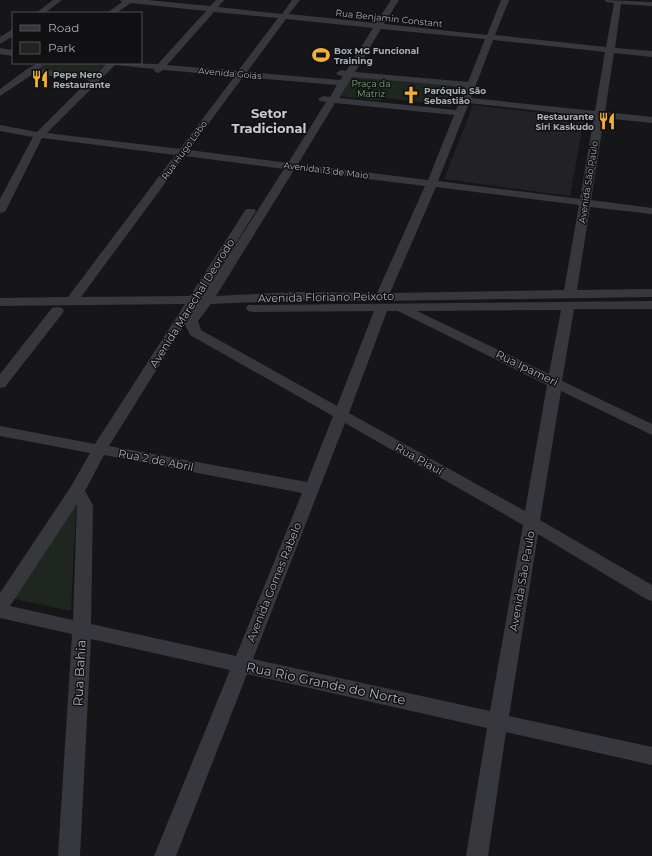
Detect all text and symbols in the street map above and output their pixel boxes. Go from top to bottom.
street label: Rua Benjamin Constant [335,7,443,29]
legend [12,12,142,64]
text: Road [48,20,79,35]
text: Park [48,40,76,55]
sports icon: Box MG Funcional Training [311,45,331,65]
place label: Box MG Funcional Training [334,45,419,66]
street label: Avenida Goiás [198,65,263,81]
restaurant icon: Pepe Nero Restaurante [30,69,50,89]
place label: Pepe Nero Restaurante [53,69,111,90]
park label: Praça da Matriz [352,78,390,99]
church icon: Paróquia São Sebastião [401,85,421,105]
place label: Paróquia São Sebastião [424,85,486,106]
district label: Setor Tradicional [232,105,306,136]
place label: Restaurante Siri Kaskudo [535,111,594,132]
restaurant icon: Restaurante Siri Kaskudo [597,111,617,131]
street label: Rua Hugo Lobo [159,118,209,182]
street label: Avenida São Paulo [576,140,600,224]
street label: Avenida 13 de Maio [283,159,369,181]
street label: Avenida Marechal Deorodo [147,236,238,370]
street label: Avenida Floriano Peixoto [258,289,394,305]
street label: Rua Ipameri [494,347,560,389]
street label: Rua Piauí [393,440,446,478]
street label: Rua 2 de Abril [117,446,195,474]
street label: Avenida Gomes Rabelo [244,520,304,644]
street label: Avenida São Paulo [506,530,538,632]
street label: Rua Bahia [69,639,89,707]
street label: Rua Rio Grande do Norte [245,658,407,708]

